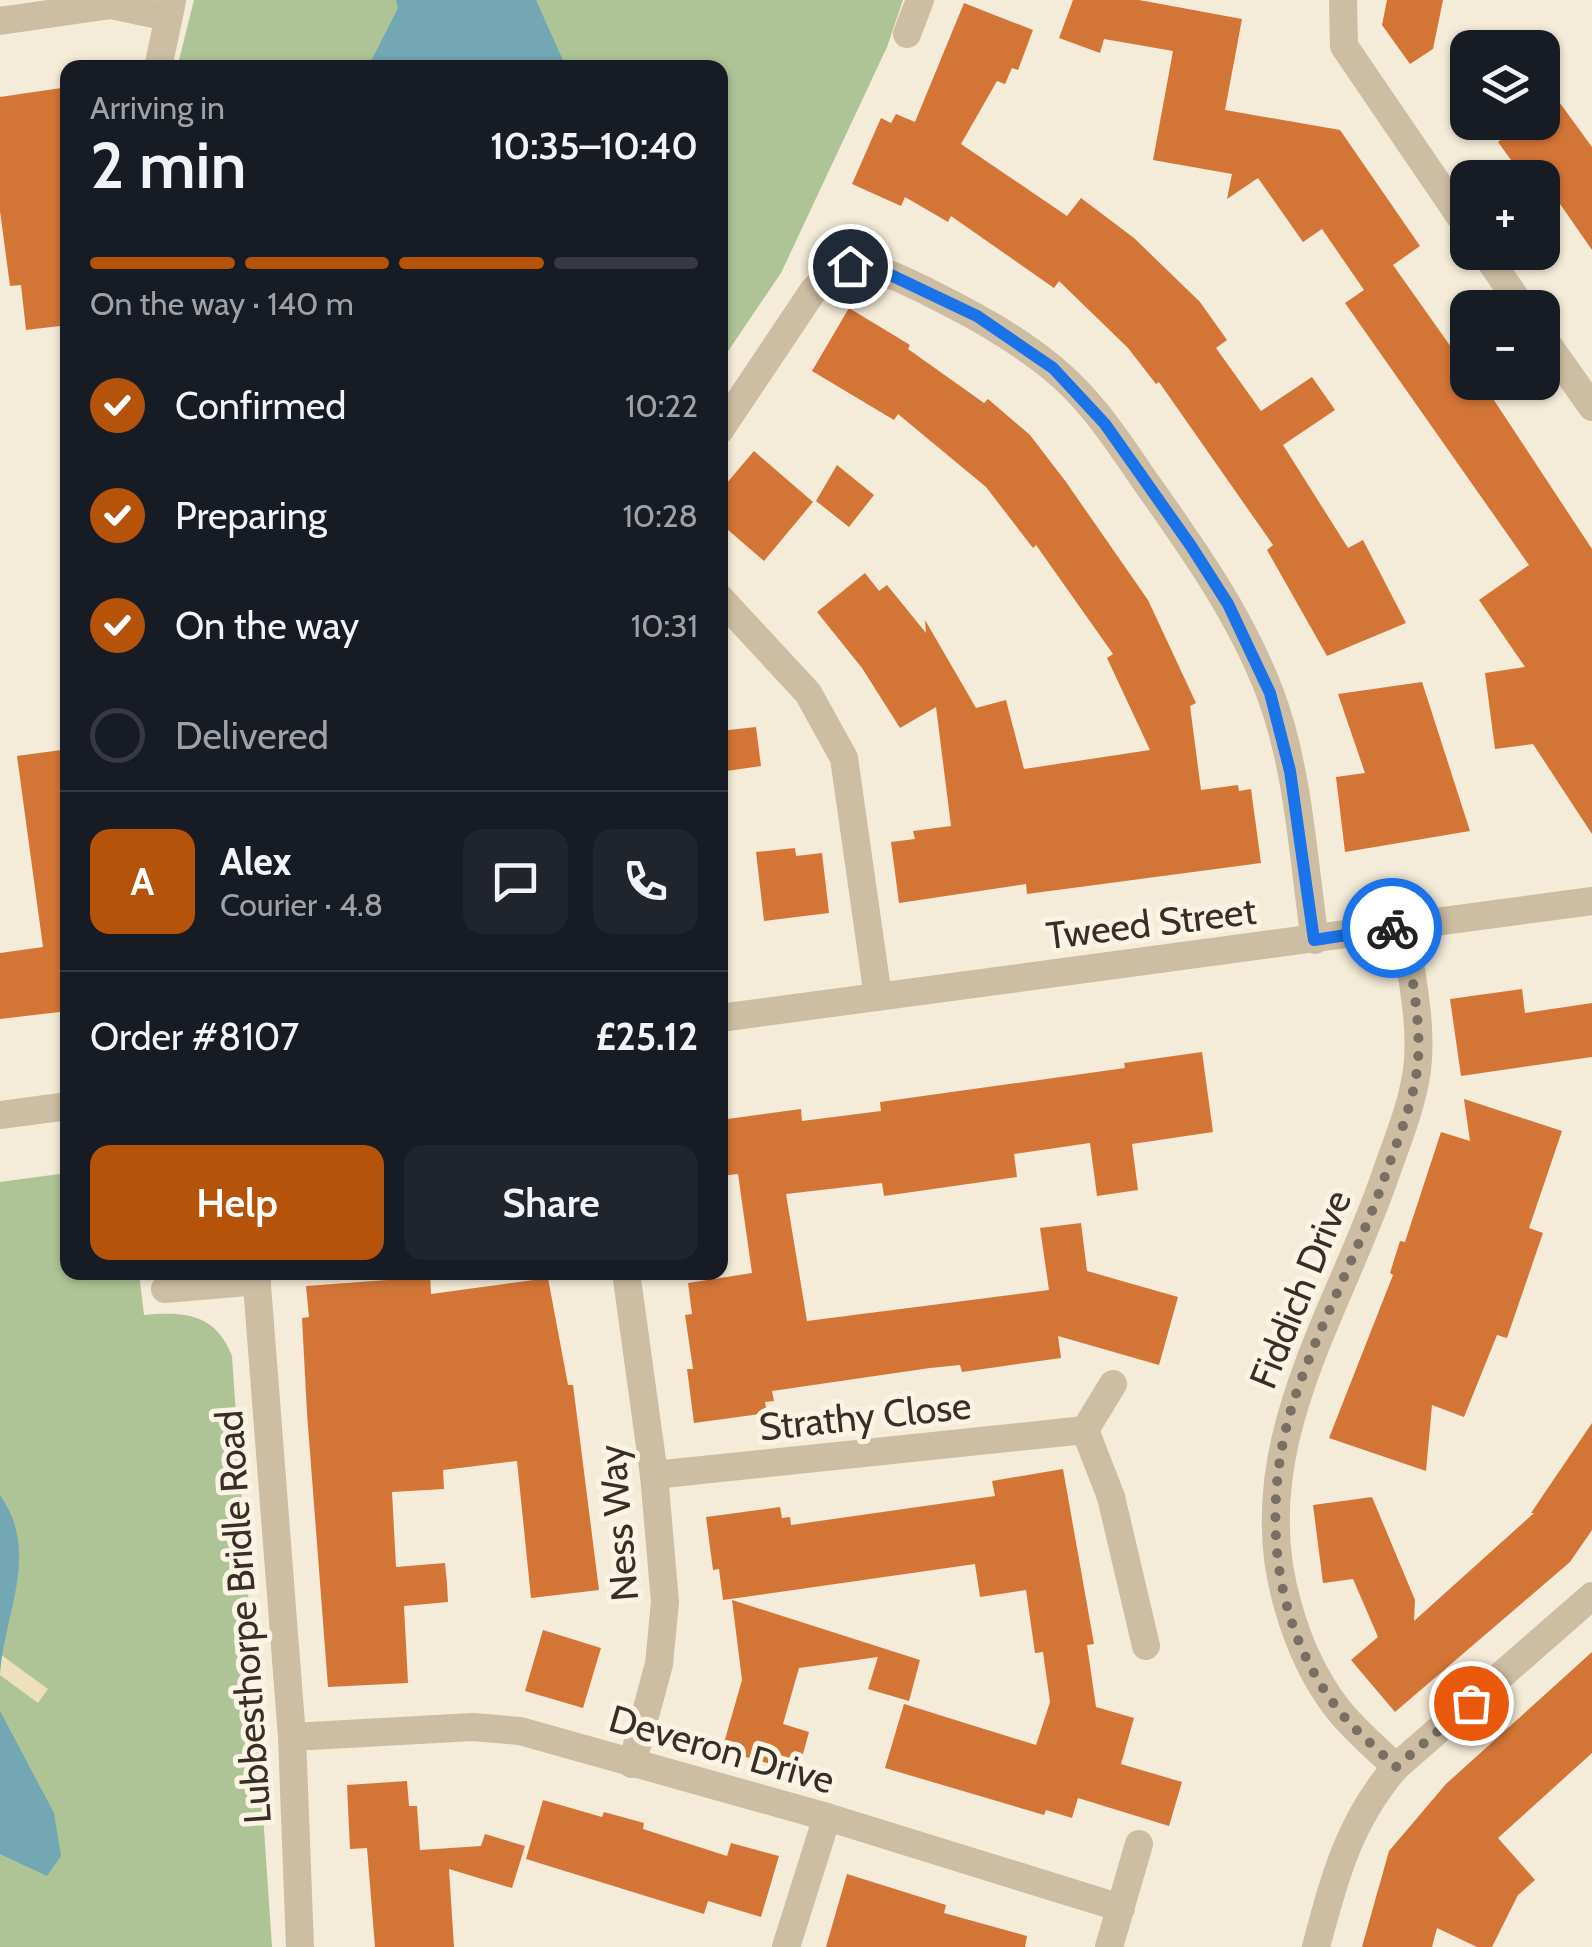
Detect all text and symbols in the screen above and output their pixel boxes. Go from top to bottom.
map controls [1450,30,1560,400]
button: layers [1450,30,1560,140]
text: Arriving in [90,88,225,127]
text: 10:35–10:40 [490,122,698,169]
text: 2 min [90,125,247,204]
button: + [1450,160,1560,270]
pin [808,224,893,309]
icon: home [823,239,878,294]
text: On the way · 140 m [90,284,354,323]
button: − [1450,290,1560,400]
icon: check [90,378,145,433]
text: Confirmed [175,382,346,429]
text: 10:22 [625,386,698,425]
icon: check [90,488,145,543]
text: Preparing [175,492,327,539]
text: 10:28 [622,496,698,535]
icon: check [90,598,145,653]
text: On the way [175,602,359,649]
text: 10:31 [631,606,698,645]
text: Delivered [175,712,329,759]
button: chat [463,829,568,934]
button: phone [593,829,698,934]
text: Alex [220,838,291,885]
text: A [131,858,154,905]
courier [1342,878,1442,978]
text: Courier · 4.8 [220,885,383,924]
street label: Tweed Street [1043,887,1259,959]
icon: bike [1365,901,1420,956]
text: Order #8107 [90,1013,299,1060]
text: £25.12 [596,1013,698,1060]
button: Help [90,1145,384,1260]
button: Share [404,1145,698,1260]
street label: Fiddich Drive [1239,1183,1361,1395]
street label: Strathy Close [757,1382,973,1450]
street label: Lubbesthorpe Bridle Road [205,1409,281,1825]
street label: Ness Way [588,1443,648,1603]
pin [1429,1661,1514,1746]
icon: bag [1444,1676,1499,1731]
street label: Deveron Drive [604,1694,840,1804]

